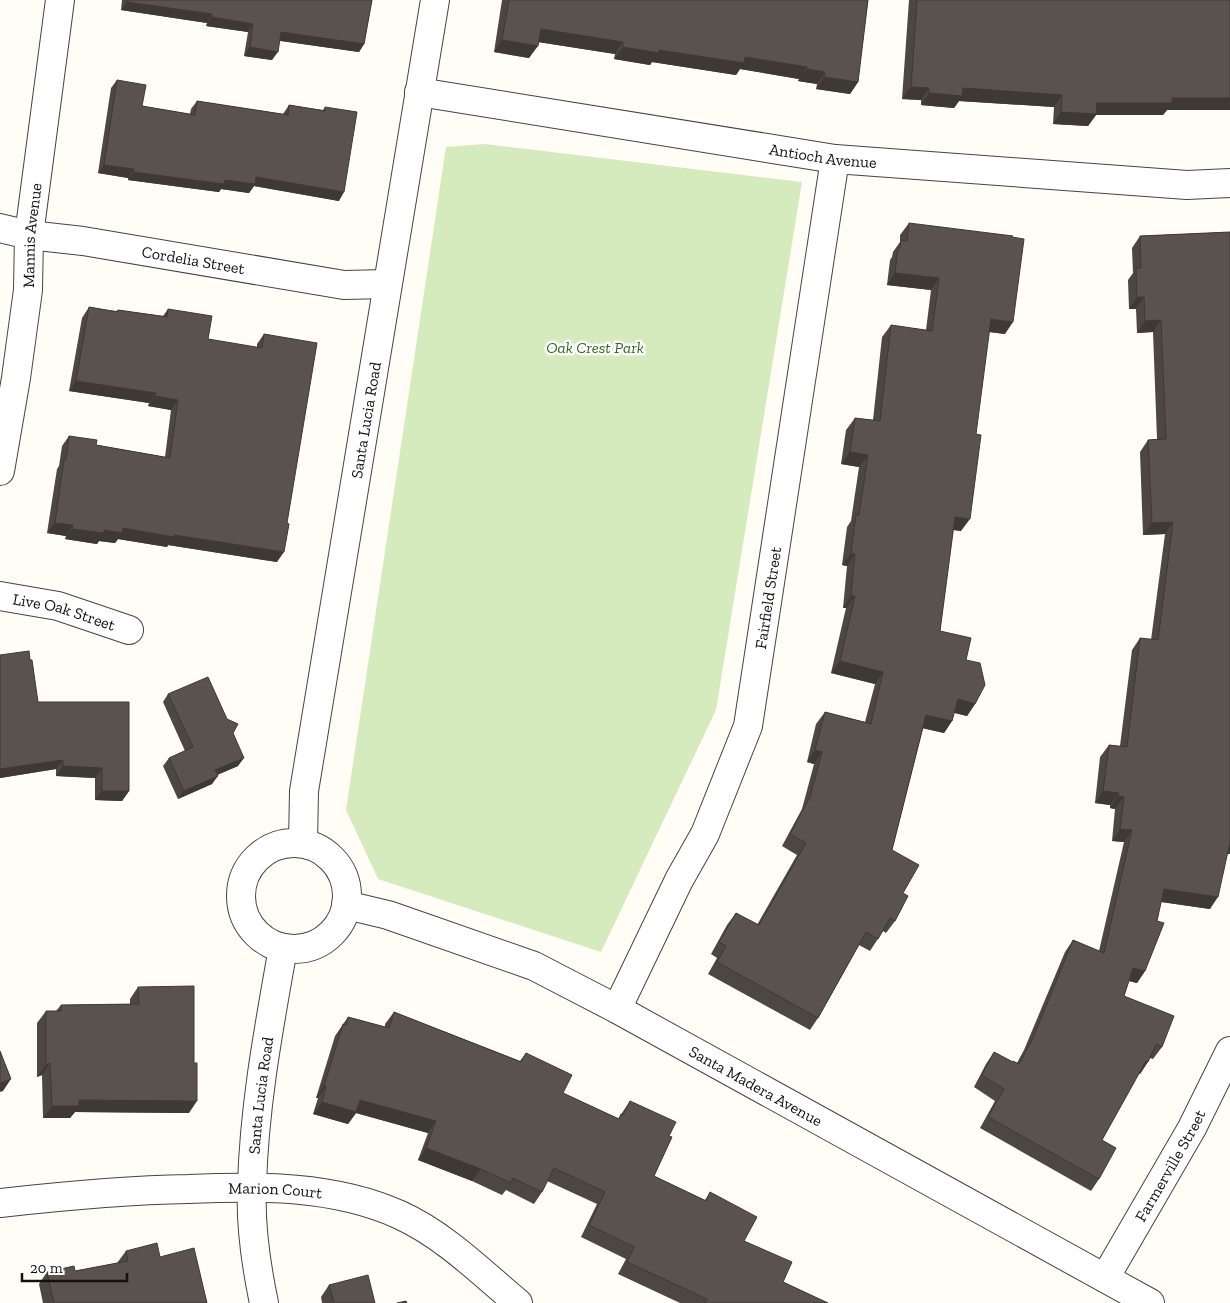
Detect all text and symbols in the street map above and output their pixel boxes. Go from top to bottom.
street label: Antioch Avenue [768,140,877,172]
street label: Mannis Avenue [19,182,46,288]
street label: Cordelia Street [140,242,246,278]
park label: Oak Crest Park [546,338,644,357]
street label: Santa Lucia Road [347,360,385,480]
street label: Fairfield Street [751,545,785,650]
street label: Live Oak Street [11,589,118,635]
street label: Santa Lucia Road [244,1035,277,1155]
street label: Santa Madera Avenue [686,1042,826,1130]
street label: Farmerville Street [1131,1106,1210,1225]
street label: Marion Court [228,1179,324,1203]
scale bar [22,1250,128,1282]
text: 20 m [30,1259,63,1277]

